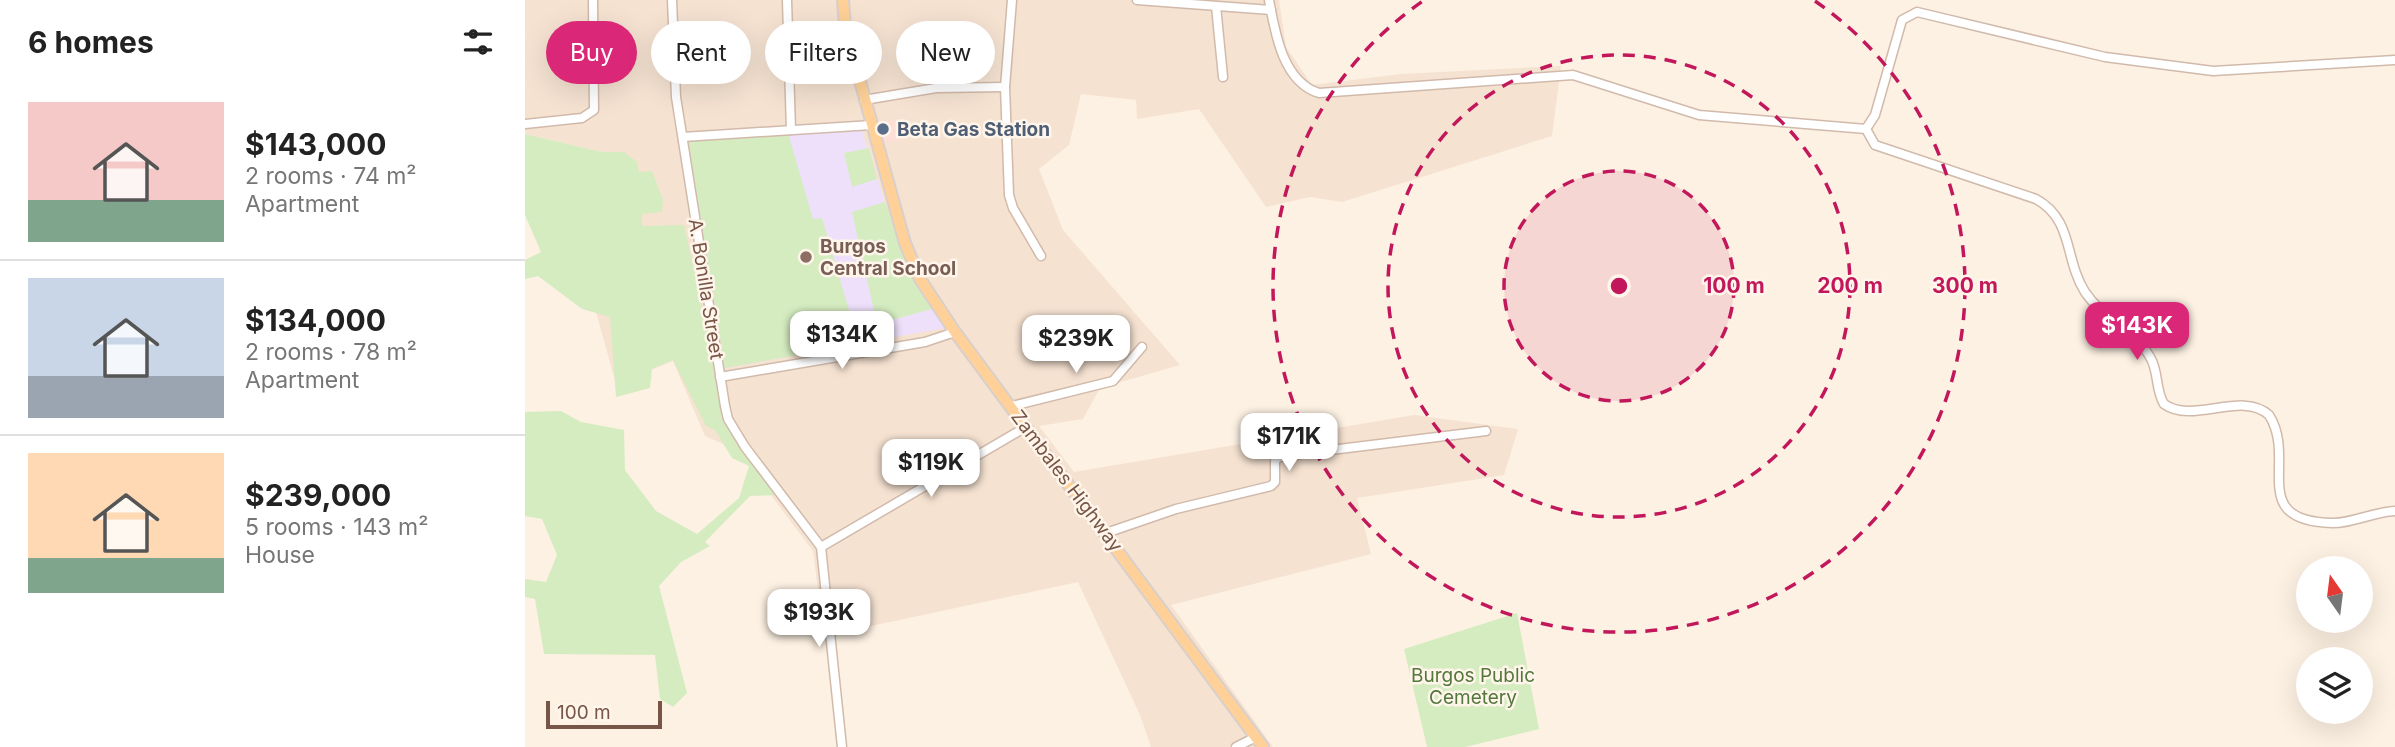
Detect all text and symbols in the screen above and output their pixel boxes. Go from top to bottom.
chip: Buy [546,21,637,84]
chip: Rent [651,21,751,84]
chip: Filters [765,21,882,84]
chip: New [896,21,995,84]
icon: filters [459,23,497,61]
text: 6 homes [28,24,154,60]
place label: Beta Gas Station [897,118,1050,141]
marker: Beta Gas Station [875,121,891,137]
text: $143,000 [245,126,386,162]
icon: home [84,130,168,214]
text: 2 rooms · 74 m² [245,162,417,190]
text: Apartment [245,190,359,218]
street label: A. Bonilla Street [684,217,728,361]
place label: Burgos Central School [820,235,956,280]
marker: Burgos Central School [798,249,814,265]
text: 100 m [1703,273,1765,298]
text: 200 m [1817,273,1883,298]
text: 300 m [1932,273,1998,298]
centre of rings [1607,274,1631,298]
text: $134,000 [245,302,386,338]
pin: $143K [2088,302,2186,362]
icon: home [84,306,168,390]
text: $143K [2101,311,2173,339]
pin: $134K [793,312,891,371]
pin: $239K [1027,316,1125,375]
text: $134K [806,320,878,348]
text: $239K [1038,324,1114,352]
text: 2 rooms · 78 m² [245,338,417,366]
text: Apartment [245,366,359,394]
street label: Zambales Highway [1006,406,1128,556]
pin: $171K [1240,414,1338,473]
text: $171K [1257,422,1321,450]
pin: $119K [882,440,980,499]
text: $119K [898,448,964,476]
text: $239,000 [245,477,391,513]
icon: home [84,481,168,565]
text: 5 rooms · 143 m² [245,513,428,541]
text: House [245,541,315,569]
north arrow [2296,556,2373,634]
map controls [2296,556,2373,724]
pin: $193K [770,590,868,649]
text: $193K [783,598,855,626]
button: layers [2296,647,2373,724]
park label: Burgos Public Cemetery [1411,664,1535,709]
scale bar [546,698,661,730]
text: 100 m [557,701,611,724]

